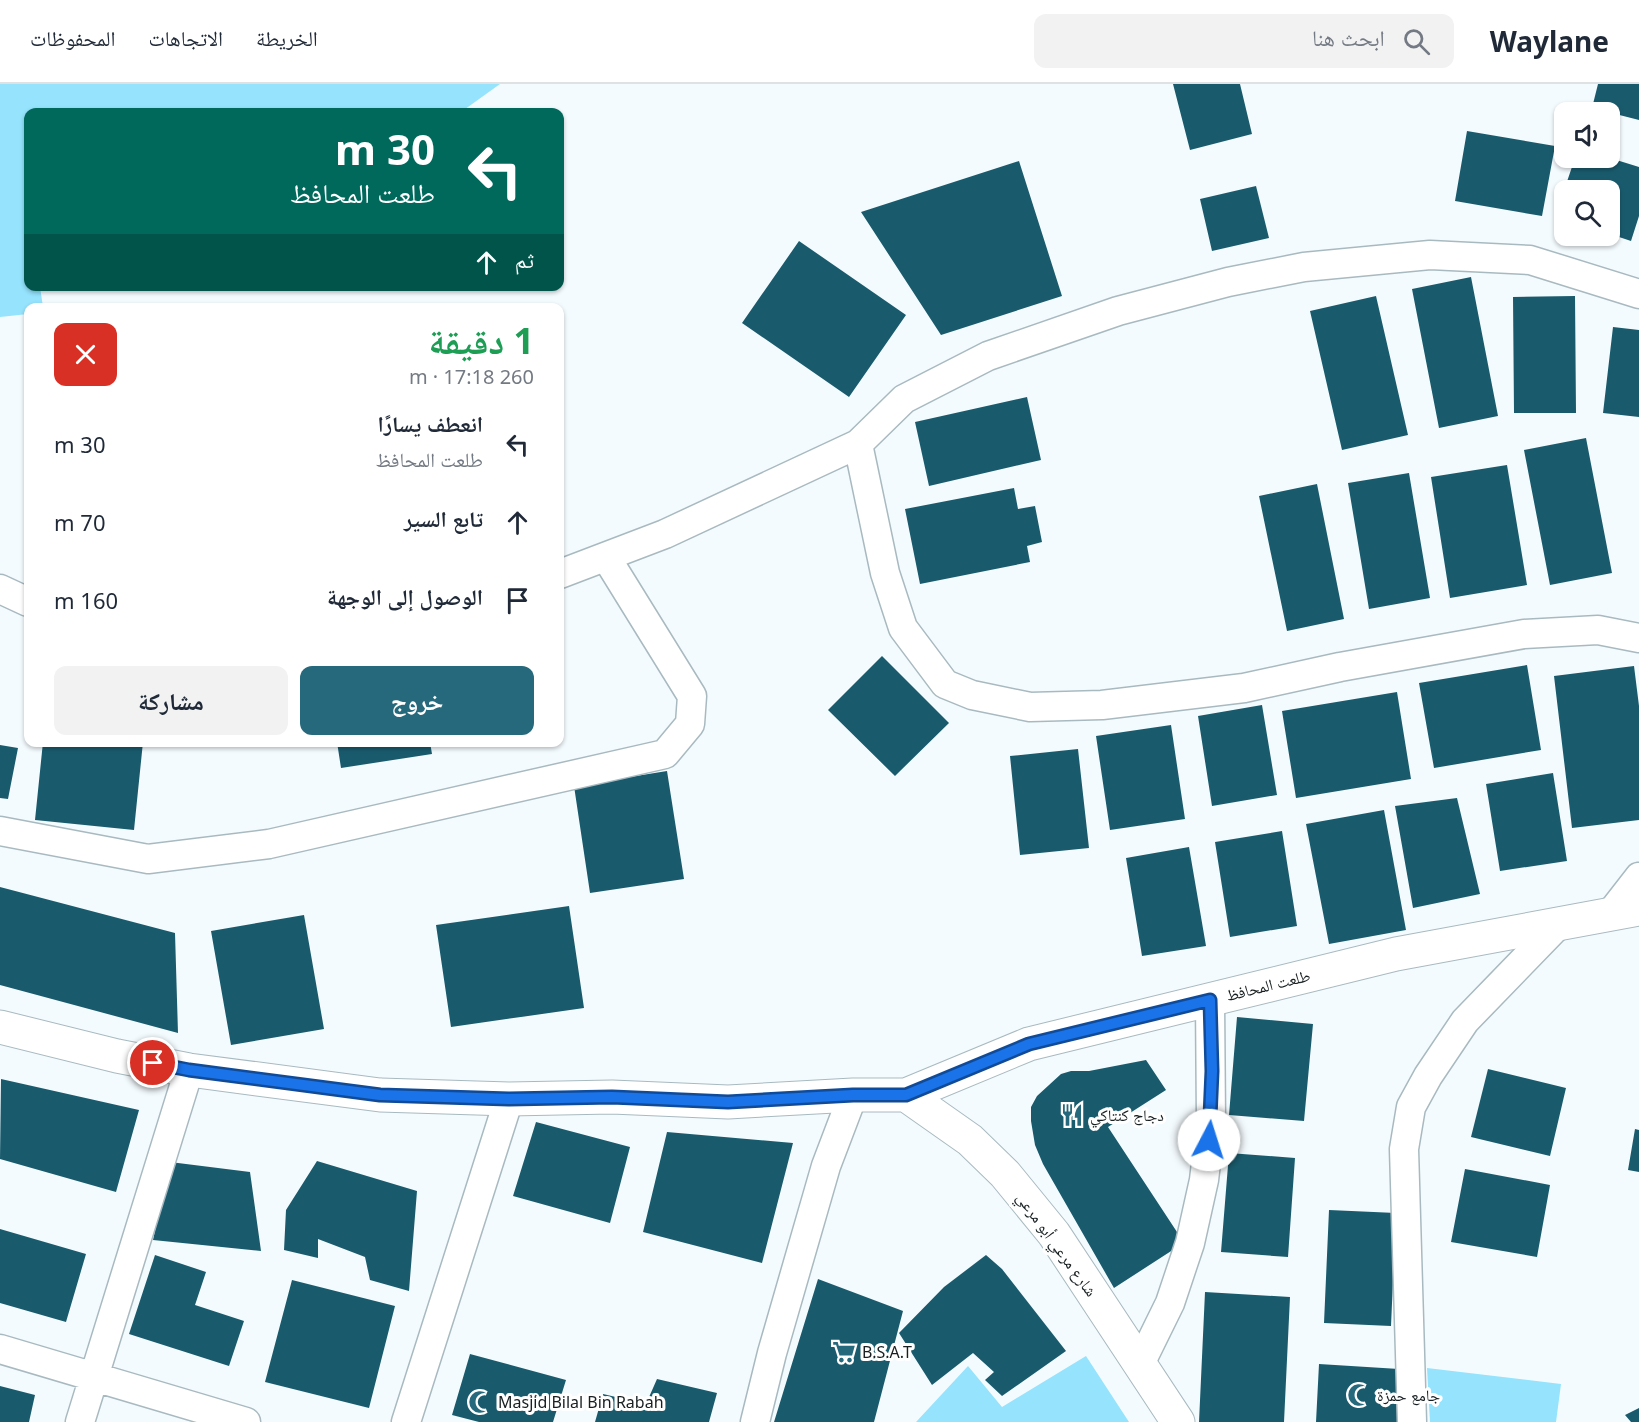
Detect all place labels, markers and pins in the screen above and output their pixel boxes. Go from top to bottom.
pin [127,1037,178,1088]
restaurant icon: دجاج كنتاكي [1059,1102,1085,1128]
place label: دجاج كنتاكي [1090,1104,1164,1128]
supermarket icon: B.S.A.T [831,1339,857,1365]
place label: B.S.A.T [862,1341,912,1363]
mosque icon: جامع حمزة [1346,1382,1372,1408]
place label: جامع حمزة [1377,1384,1440,1406]
mosque icon: Masjid Bilal Bin Rabah [467,1389,493,1415]
place label: Masjid Bilal Bin Rabah [498,1391,664,1413]

